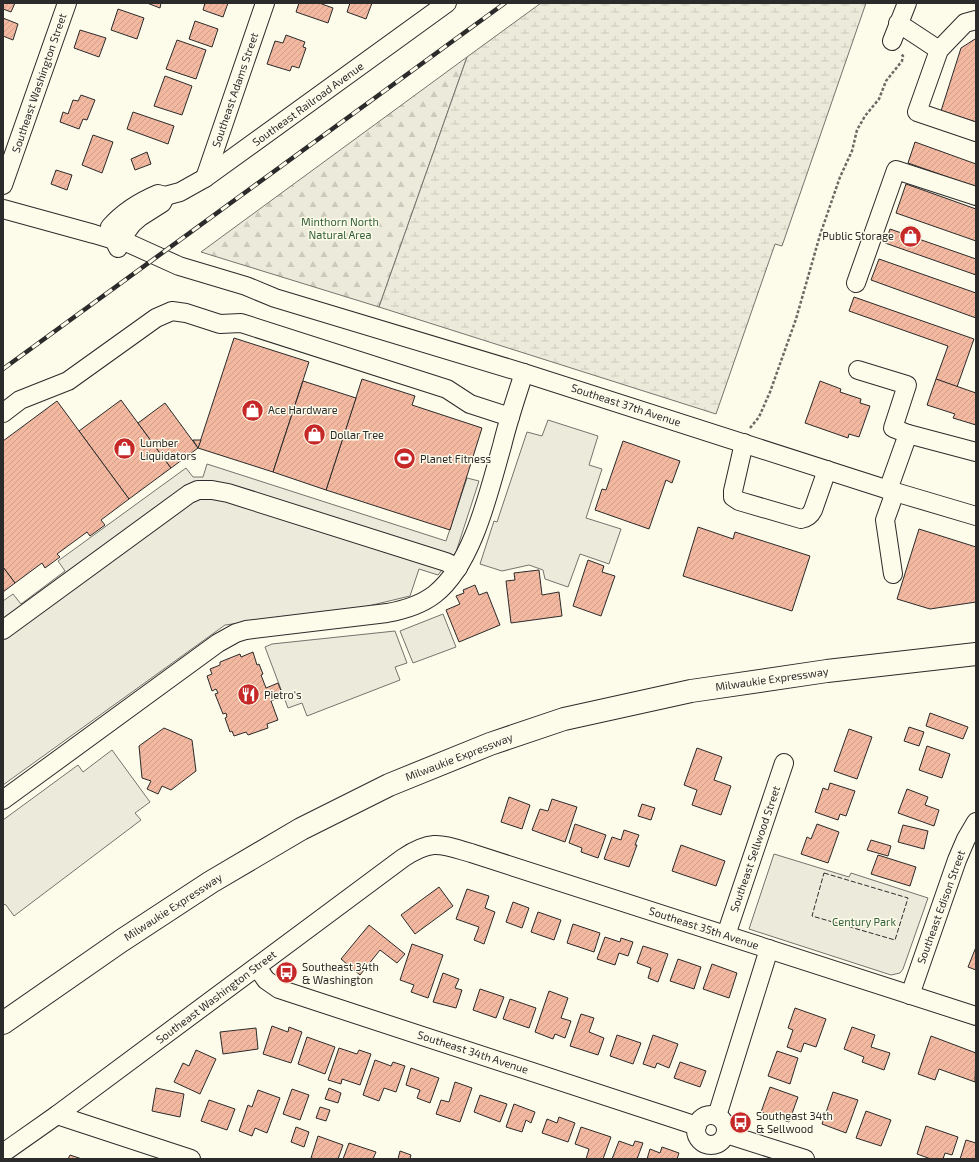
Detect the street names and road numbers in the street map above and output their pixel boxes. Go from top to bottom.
street label: Southeast Washington Street [8,11,69,154]
street label: Southeast Adams Street [209,31,260,149]
street label: Southeast Railroad Avenue [250,59,366,148]
street label: Southeast 37th Avenue [570,381,683,428]
street label: Milwaukie Expressway [715,664,830,693]
street label: Milwaukie Expressway [403,730,515,783]
street label: Southeast Sellwood Street [727,784,782,914]
street label: Southeast Edison Street [914,848,967,965]
street label: Milwaukie Expressway [121,870,224,943]
street label: Southeast 35th Avenue [647,904,761,952]
street label: Southeast Washington Street [153,947,278,1046]
street label: Southeast 34th Avenue [416,1027,530,1076]

